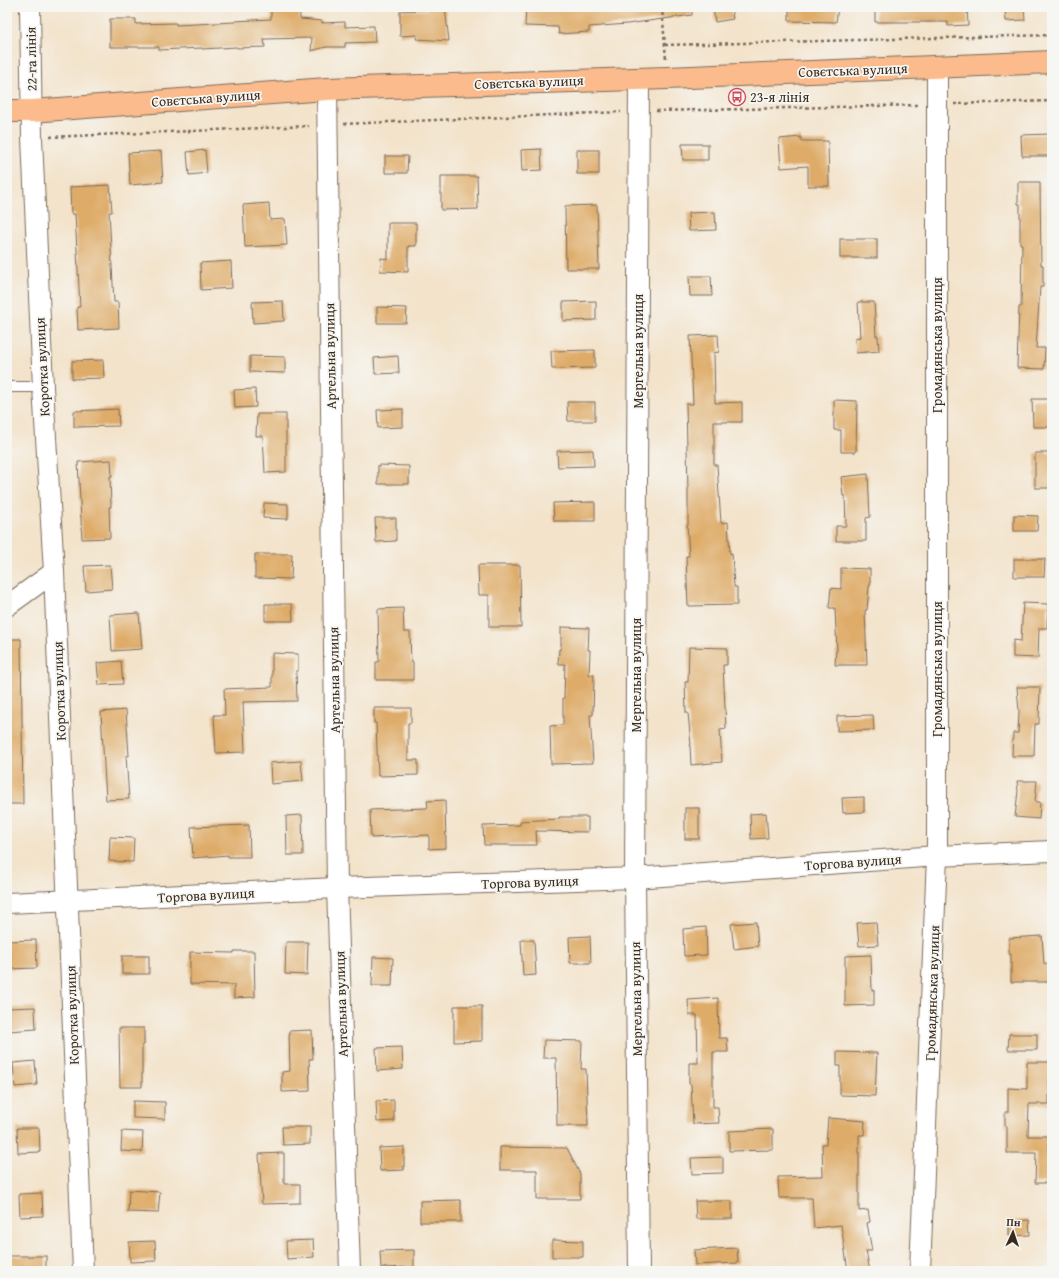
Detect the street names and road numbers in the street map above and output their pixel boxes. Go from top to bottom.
street label: 22-га лінія [20,26,42,92]
street label: Совєтська вулиця [798,58,908,82]
street label: Совєтська вулиця [474,70,584,94]
street label: Совєтська вулиця [151,84,261,112]
street label: Громадянська вулиця [927,277,947,413]
street label: Мергельна вулиця [628,294,648,408]
street label: Артельна вулиця [319,303,341,409]
street label: Коротка вулиця [29,317,55,417]
street label: Громадянська вулиця [927,601,947,737]
street label: Мергельна вулиця [626,618,646,732]
street label: Артельна вулиця [323,627,345,733]
street label: Коротка вулиця [47,641,71,741]
street label: Торгова вулиця [804,849,902,875]
street label: Торгова вулиця [481,870,579,894]
street label: Торгова вулиця [157,882,255,908]
street label: Громадянська вулиця [920,925,944,1061]
street label: Мергельна вулиця [625,941,647,1057]
street label: Артельна вулиця [329,950,353,1058]
street label: Коротка вулиця [60,965,84,1065]

